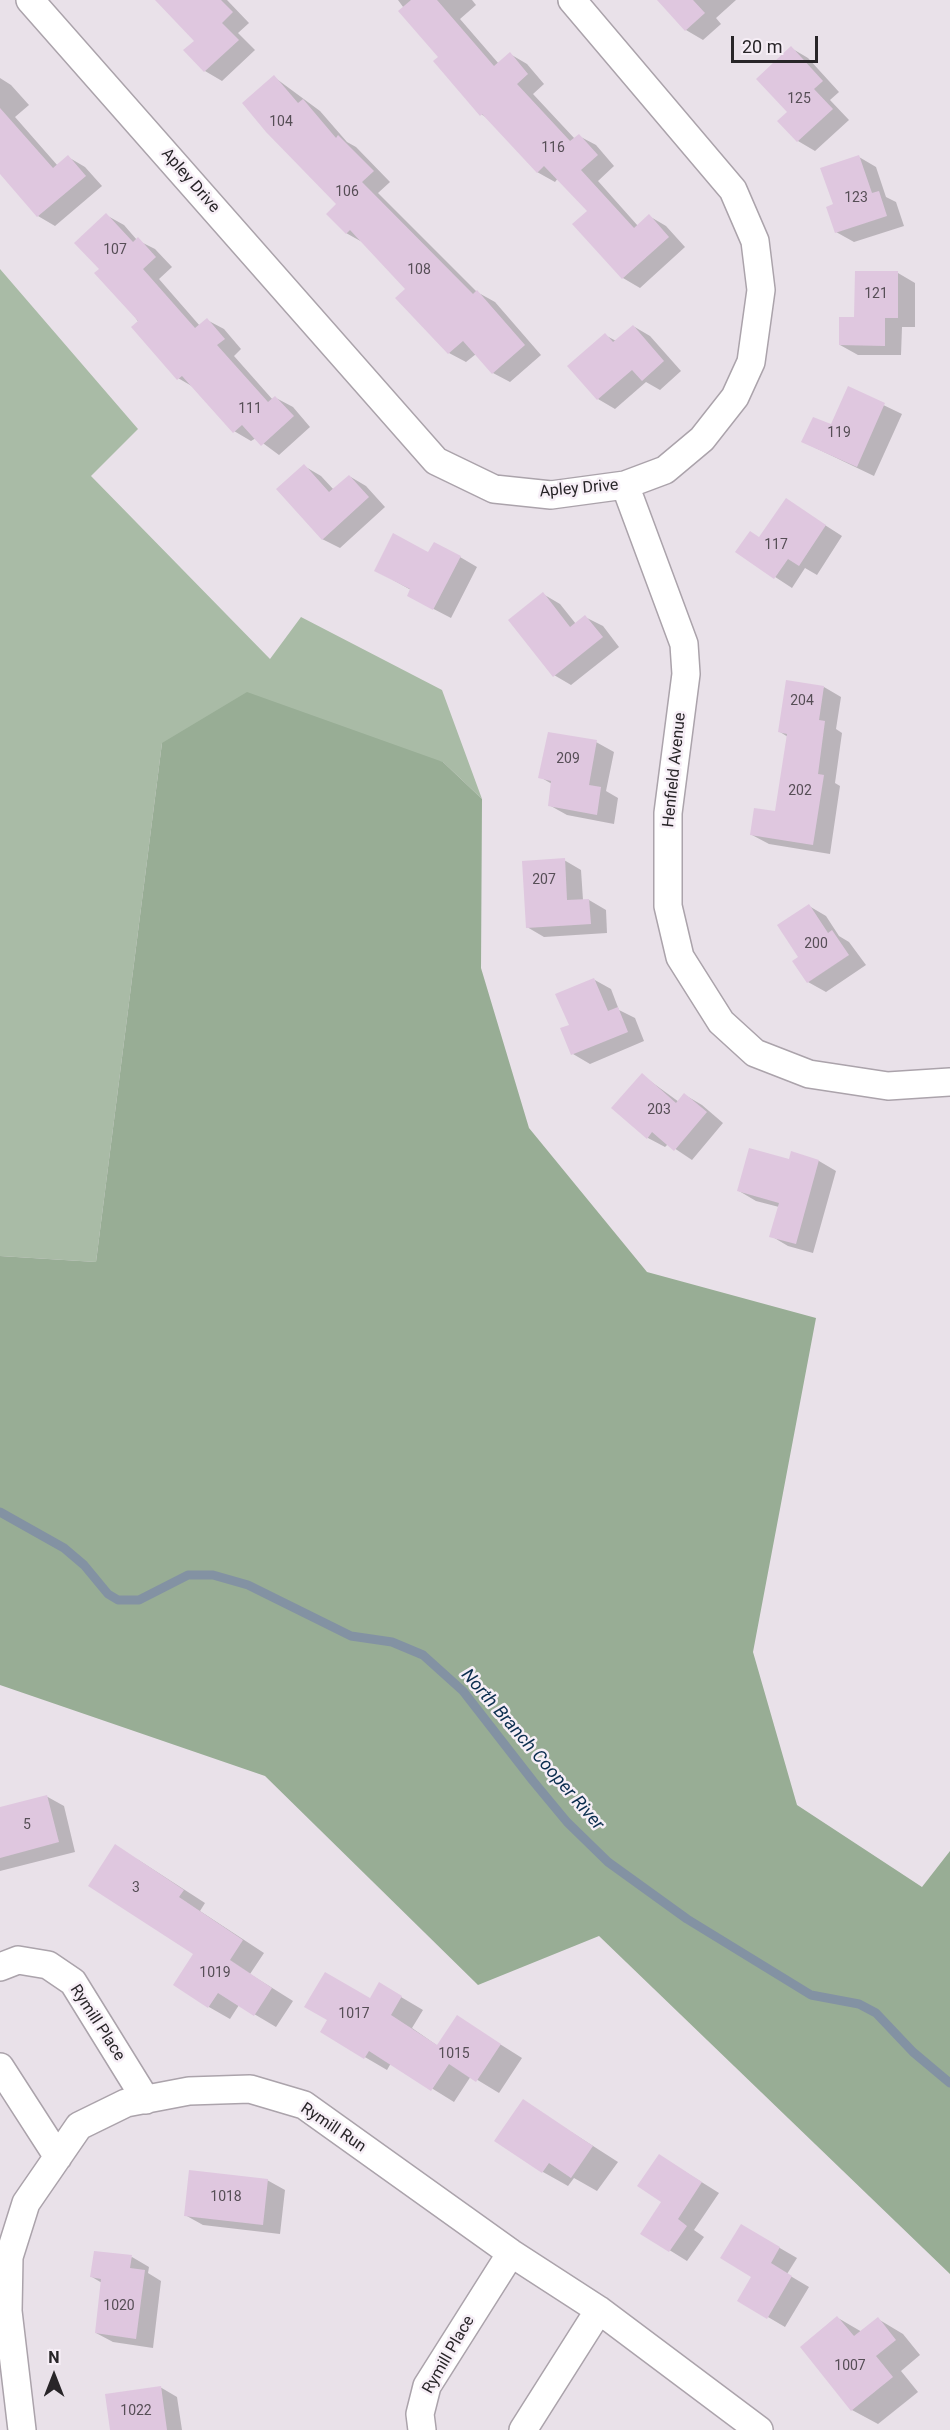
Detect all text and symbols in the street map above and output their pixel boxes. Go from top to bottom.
scale bar [734,24,821,62]
text: 20 m [742,36,782,57]
house number: 125 [787,91,811,107]
house number: 104 [269,114,293,130]
house number: 116 [541,140,565,156]
street label: Apley Drive [157,145,223,217]
house number: 106 [335,184,359,200]
house number: 123 [844,190,868,206]
house number: 107 [103,242,127,258]
house number: 108 [407,262,431,278]
house number: 121 [864,286,888,302]
house number: 111 [238,401,262,417]
house number: 119 [827,425,851,441]
street label: Apley Drive [539,476,619,502]
house number: 117 [764,537,788,553]
house number: 204 [790,693,814,709]
street label: Henfield Avenue [659,712,691,828]
house number: 209 [556,751,580,767]
house number: 202 [788,783,812,799]
house number: 207 [532,872,556,888]
house number: 200 [804,936,828,952]
house number: 203 [647,1102,671,1118]
water label: North Branch Cooper River [456,1665,608,1835]
house number: 5 [23,1817,31,1833]
house number: 3 [132,1880,140,1896]
house number: 1019 [199,1965,231,1981]
street label: Rymill Place [65,1981,129,2065]
house number: 1017 [338,2006,370,2022]
house number: 1015 [438,2046,470,2062]
street label: Rymill Run [297,2099,369,2157]
house number: 1018 [210,2189,242,2205]
house number: 1020 [103,2298,135,2314]
street label: Rymill Place [419,2313,479,2397]
north arrow [24,2346,84,2406]
text: N [48,2348,60,2367]
house number: 1007 [834,2358,866,2374]
house number: 1022 [120,2403,152,2419]

